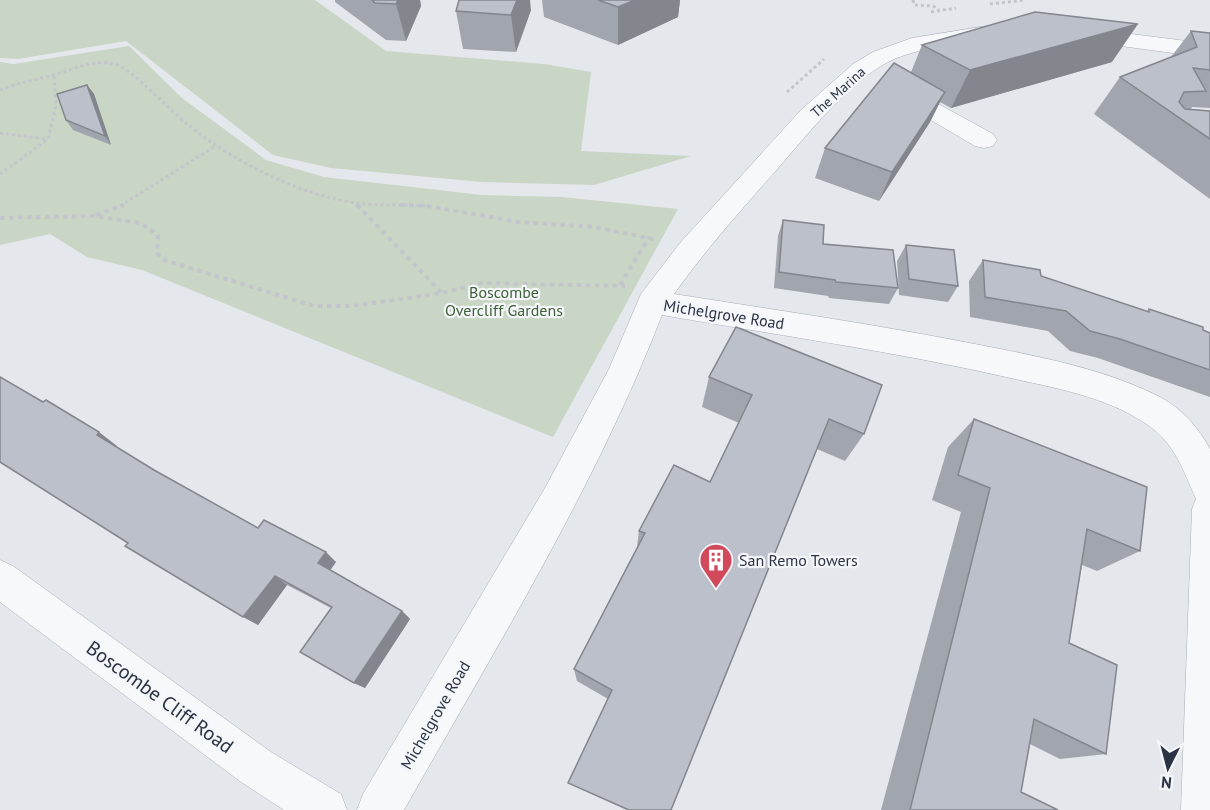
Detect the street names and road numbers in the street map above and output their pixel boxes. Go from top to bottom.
street label: The Marina [807,63,869,121]
street label: Michelgrove Road [662,295,786,333]
street label: Boscombe Cliff Road [81,635,239,759]
street label: Michelgrove Road [396,657,474,773]

